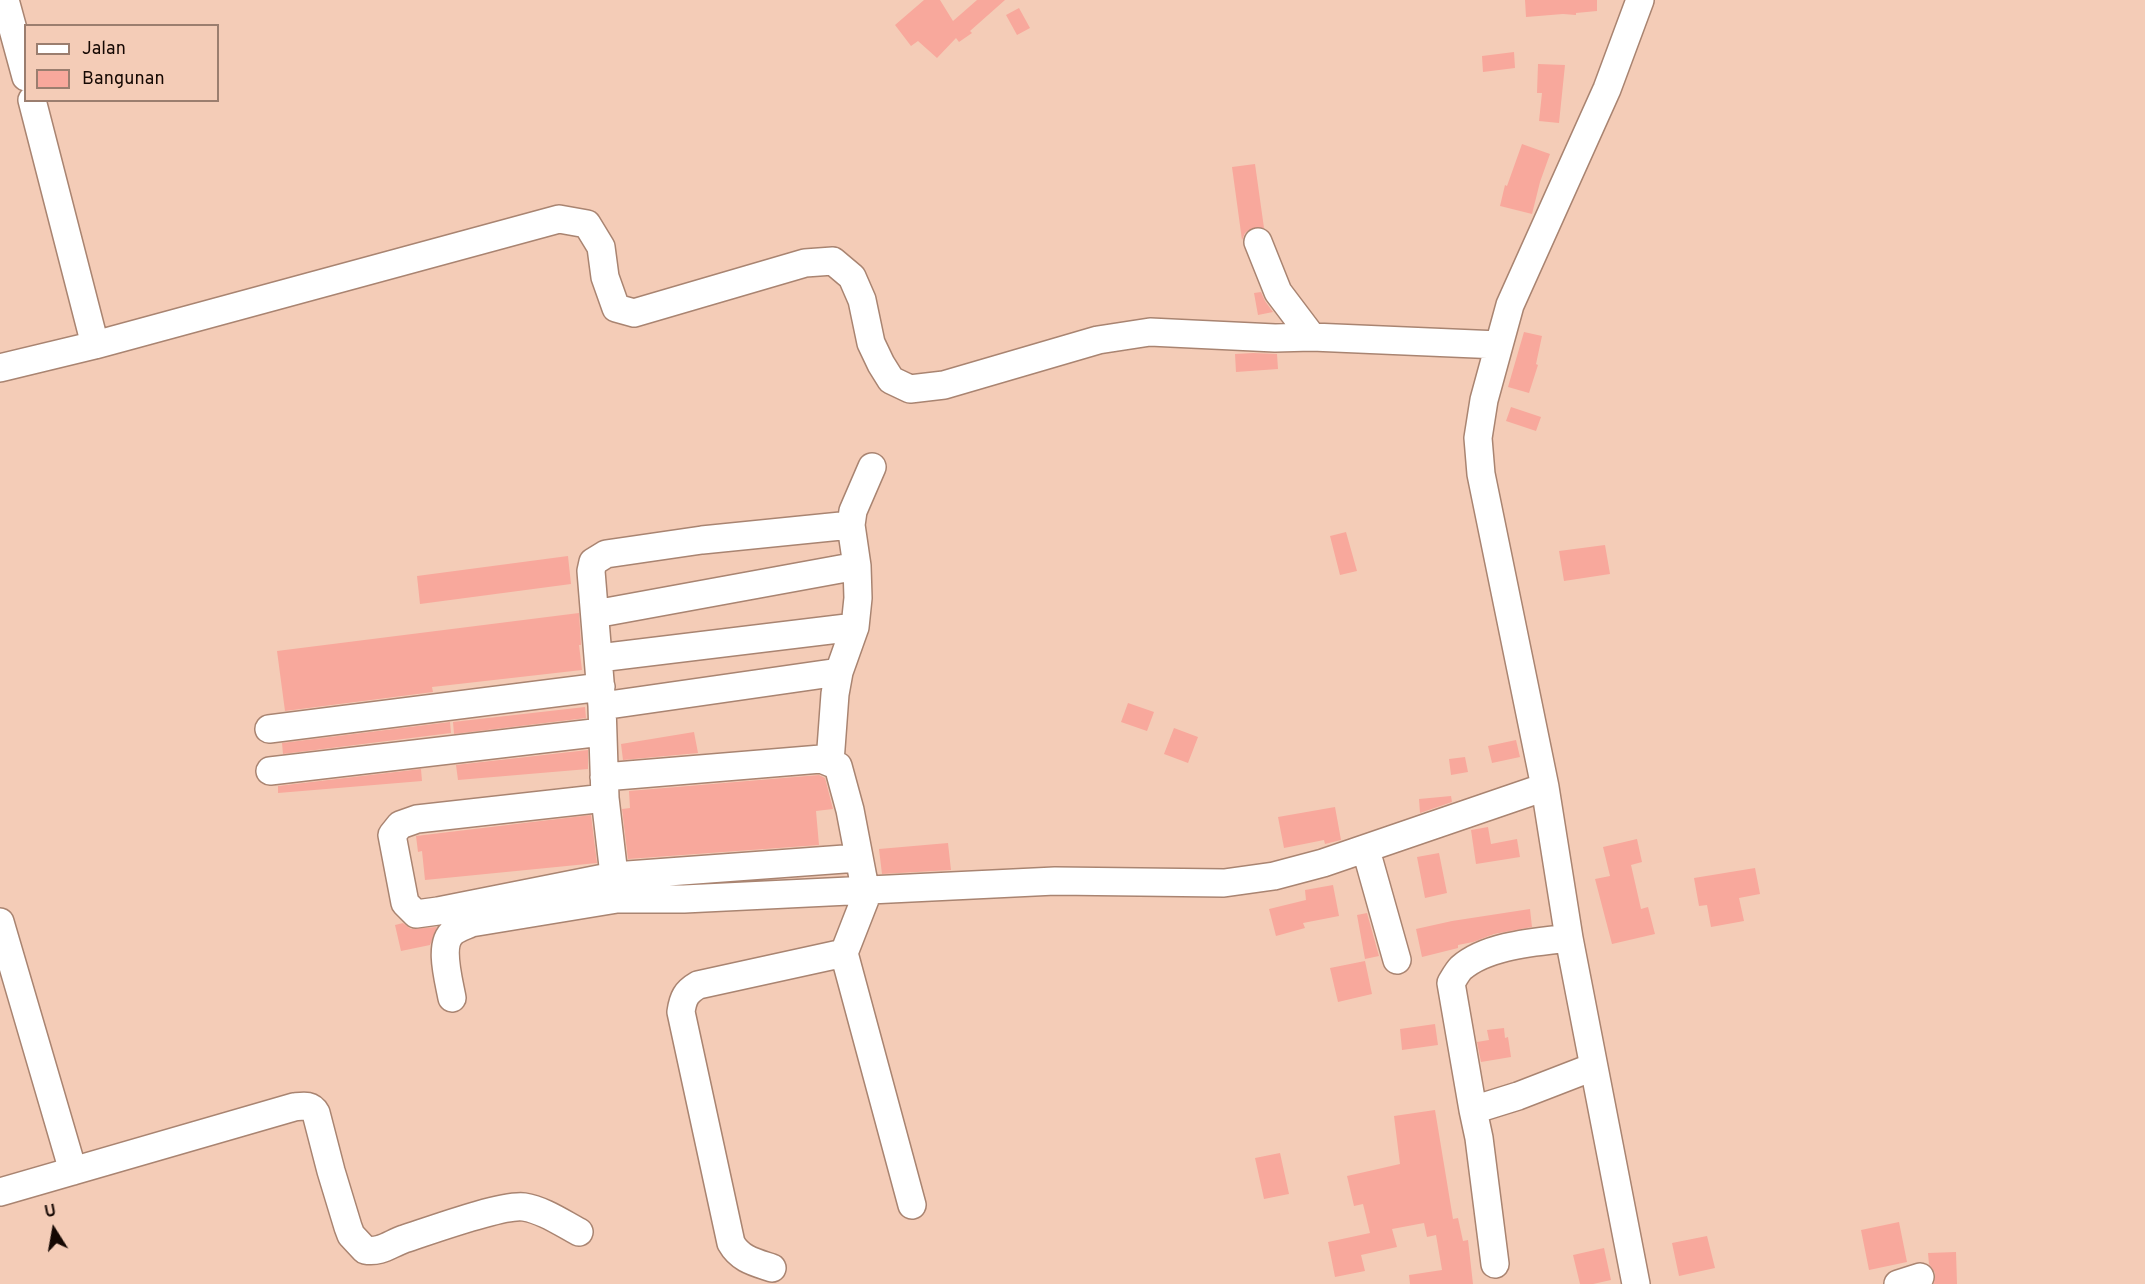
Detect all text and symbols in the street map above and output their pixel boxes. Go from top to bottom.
legend [24,24,219,102]
text: Jalan [82,38,126,61]
text: Bangunan [82,68,165,91]
north arrow [24,1200,84,1260]
text: U [43,1201,58,1223]

